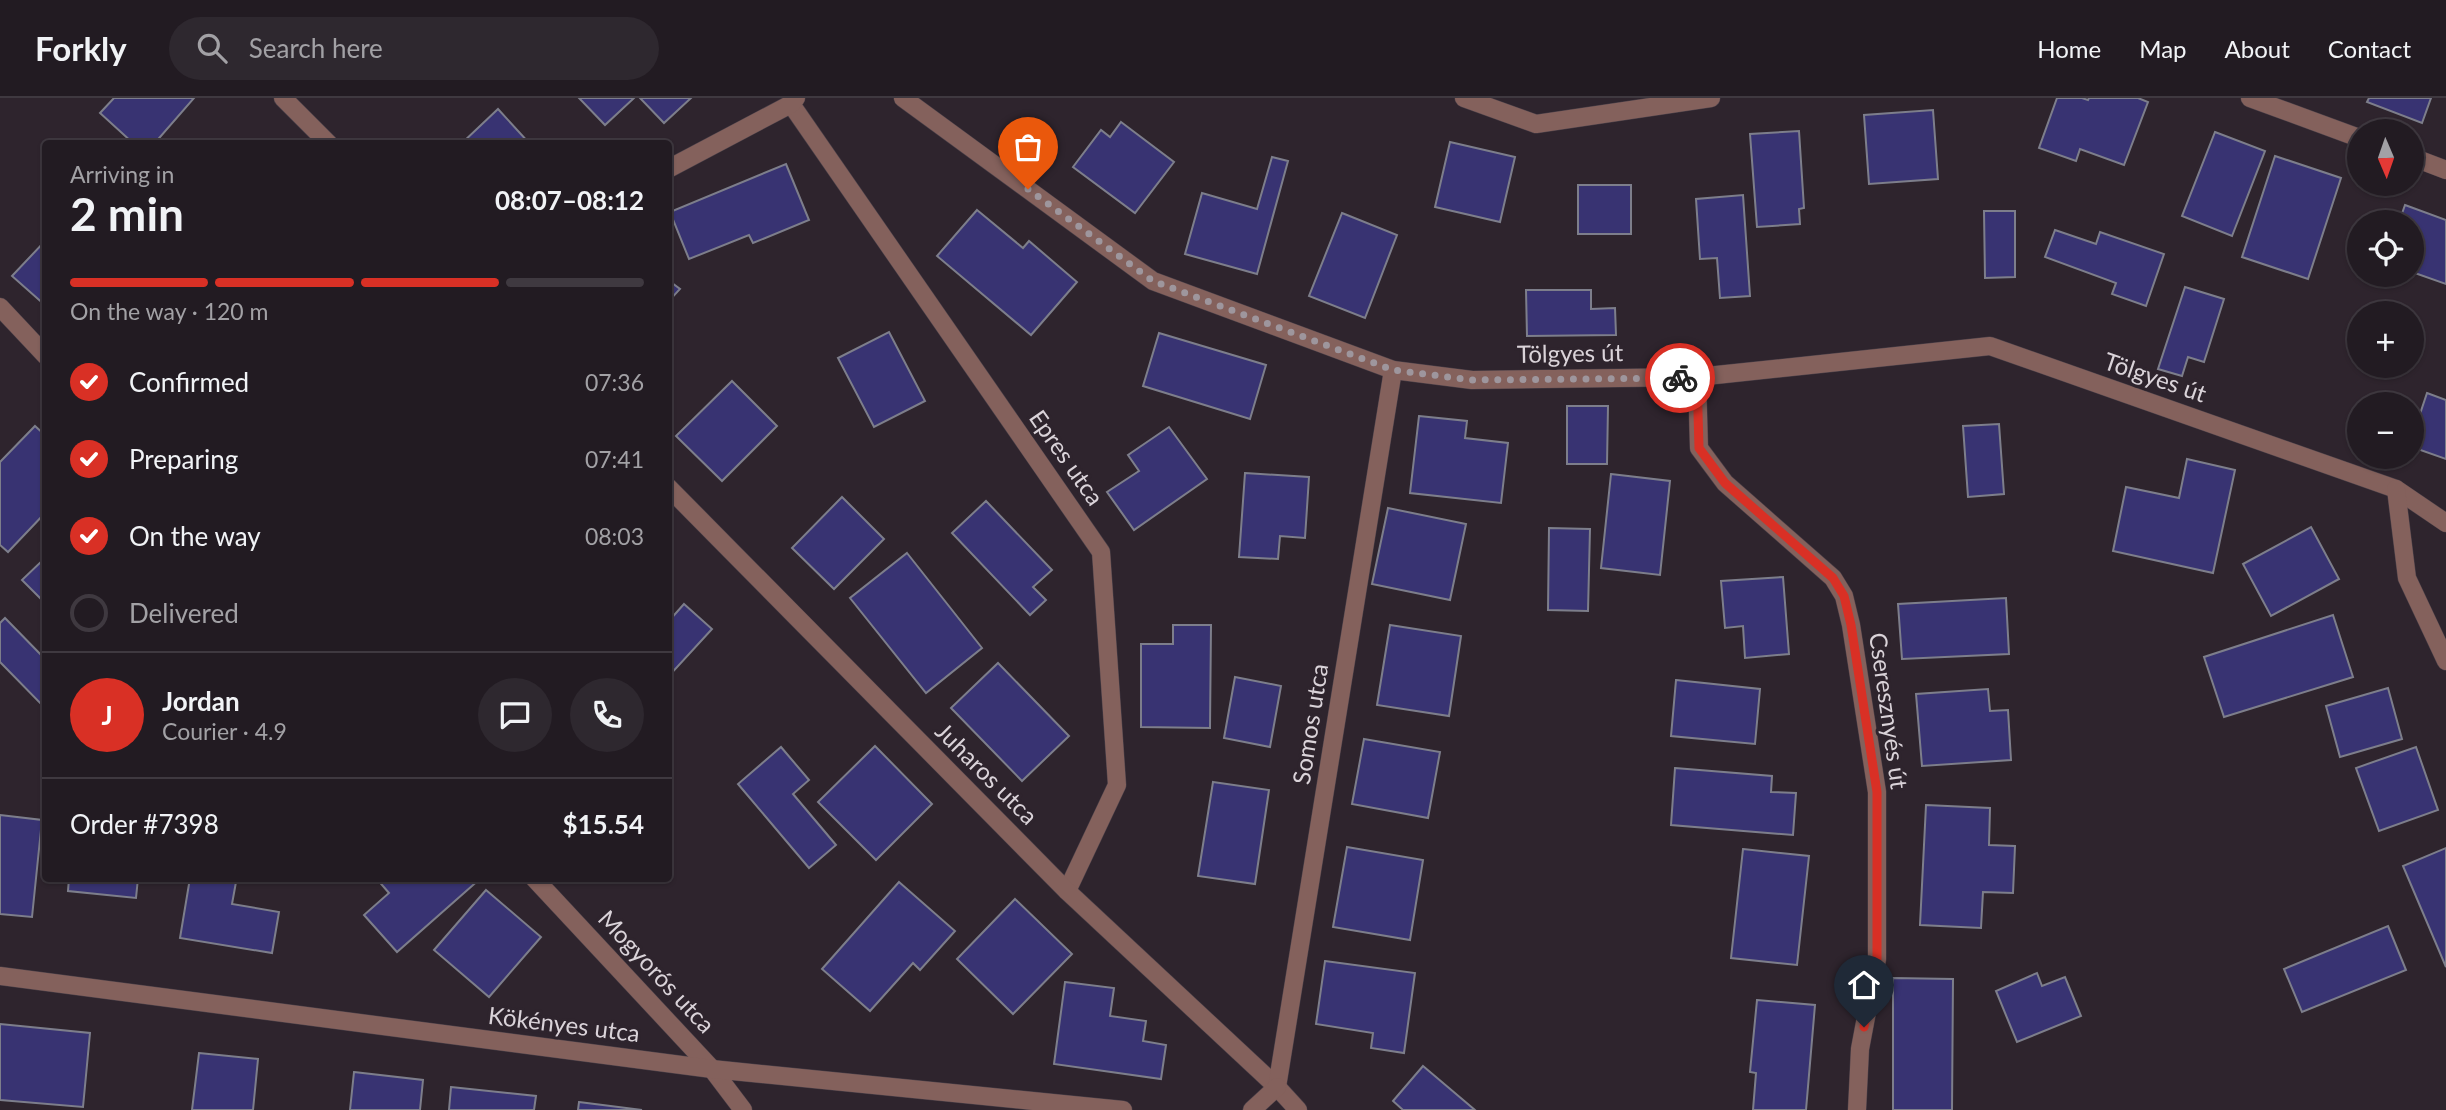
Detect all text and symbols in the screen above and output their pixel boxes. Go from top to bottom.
search box [169,17,659,80]
text: Forkly [35,28,127,68]
icon: search [193,29,231,67]
text: Search here [249,32,383,64]
text: Home [2037,34,2101,63]
text: Map [2139,34,2187,63]
text: About [2225,34,2290,63]
text: Contact [2328,34,2411,63]
pin [998,117,1058,189]
north arrow [2347,119,2424,196]
map controls [2347,119,2424,469]
icon: bag [1009,128,1047,166]
text: Arriving in [70,160,174,188]
text: 08:07–08:12 [495,184,644,216]
text: 2 min [70,186,184,241]
button: locate [2347,210,2424,287]
text: On the way · 120 m [70,297,269,325]
button: + [2347,301,2424,378]
street label: Tölgyes út [1517,337,1624,368]
courier [1645,343,1715,413]
street label: Tölgyes út [2100,346,2211,408]
icon: bike [1661,359,1699,397]
icon: check [70,363,108,401]
text: Confirmed [129,366,249,398]
text: 07:36 [585,368,644,396]
button: − [2347,392,2424,469]
street label: Epres utca [1024,404,1111,510]
icon: check [70,440,108,478]
text: Preparing [129,443,238,475]
text: 07:41 [585,445,644,473]
icon: check [70,517,108,555]
text: On the way [129,520,261,552]
text: 08:03 [585,522,644,550]
text: Delivered [129,597,239,629]
street label: Cseresznyés út [1864,631,1915,791]
street label: Somos utca [1286,661,1333,786]
button: chat [478,678,552,752]
button: phone [570,678,644,752]
text: Jordan [162,685,240,717]
text: J [101,699,113,731]
street label: Juharos utca [930,716,1044,830]
text: Courier · 4.9 [162,717,287,745]
text: Order #7398 [70,808,219,840]
text: $15.54 [562,808,644,840]
street label: Mogyorós utca [593,904,721,1038]
pin [1834,955,1894,1027]
icon: home [1845,966,1883,1004]
street label: Kökényes utca [487,1000,642,1047]

